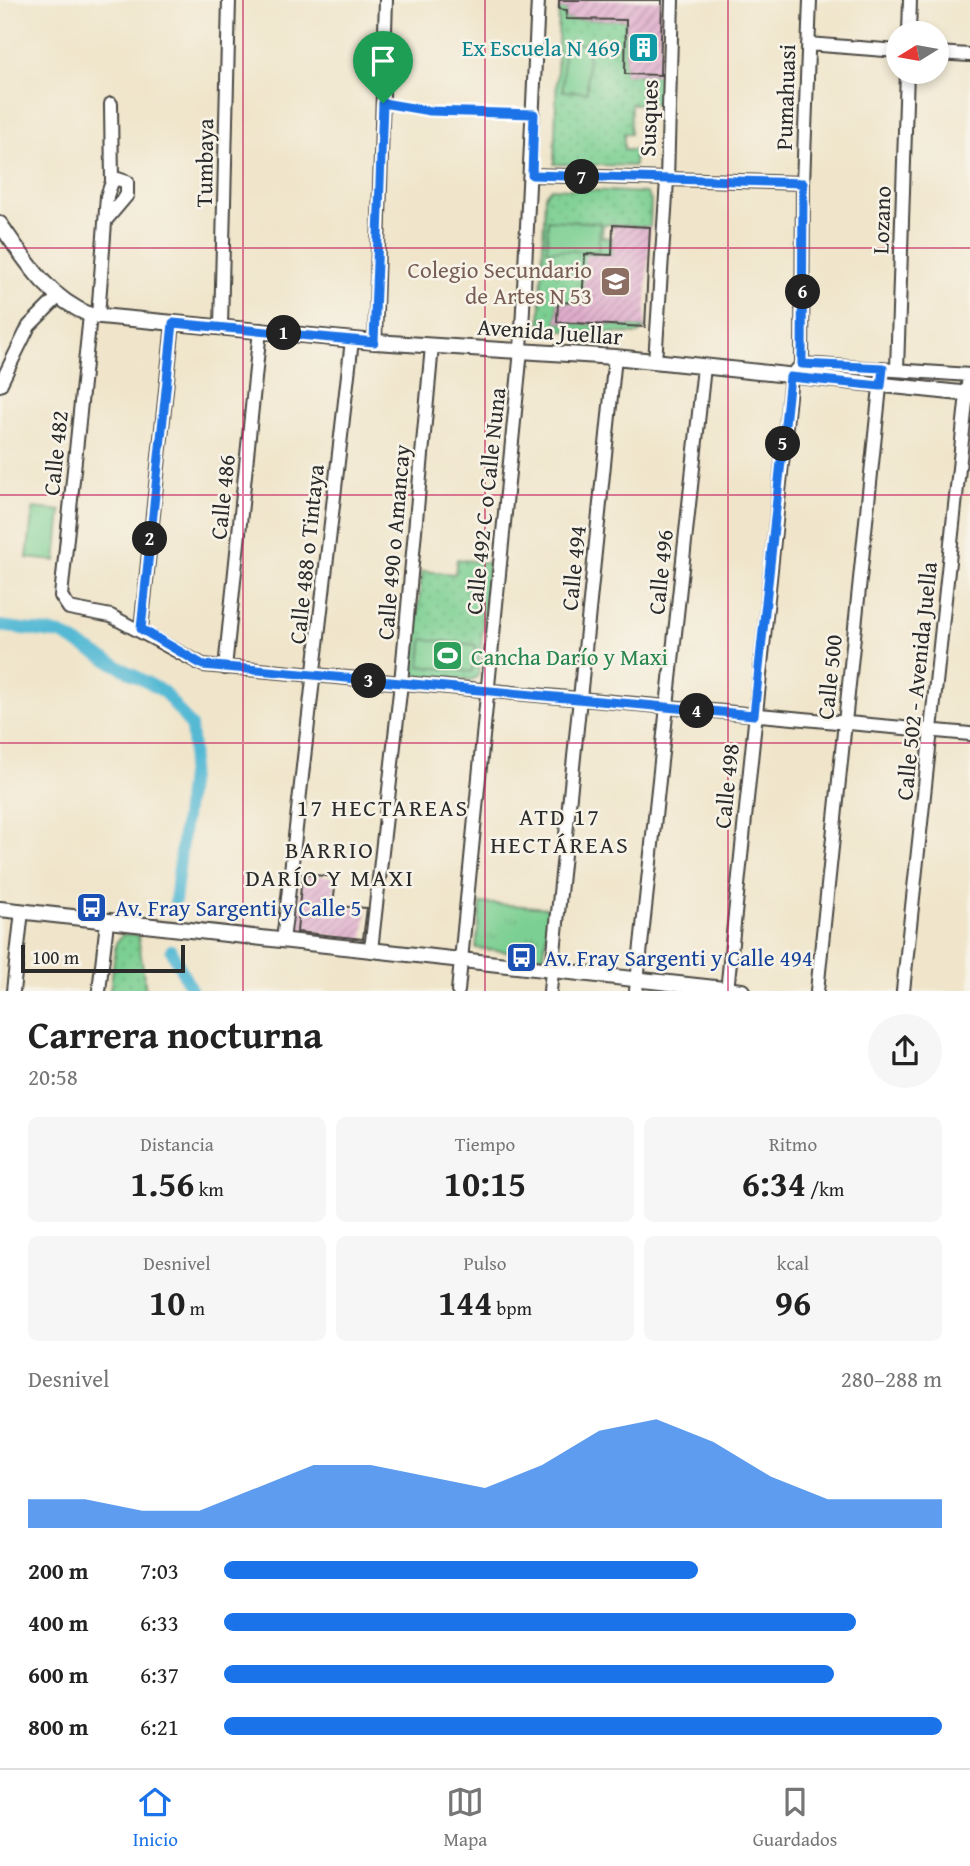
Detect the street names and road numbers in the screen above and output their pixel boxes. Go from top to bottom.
street label: Pumahuasi [767,43,803,151]
street label: Susques [630,79,666,157]
street label: Tumbaya [187,118,221,208]
street label: Lozano [863,185,899,255]
street label: Avenida Juellar [476,309,624,353]
street label: Calle 492 C o Calle Nuna [457,386,513,616]
street label: Calle 482 [34,409,76,497]
street label: Calle 490 o Amancay [368,442,418,641]
street label: Calle 486 [201,453,243,541]
street label: Calle 488 o Tintaya [280,462,332,645]
street label: Calle 494 [552,524,594,612]
street label: Calle 496 [639,528,681,616]
street label: Calle 502 - Avenida Juella [887,560,945,802]
street label: Calle 500 [808,633,850,721]
street label: Calle 498 [705,742,747,830]

